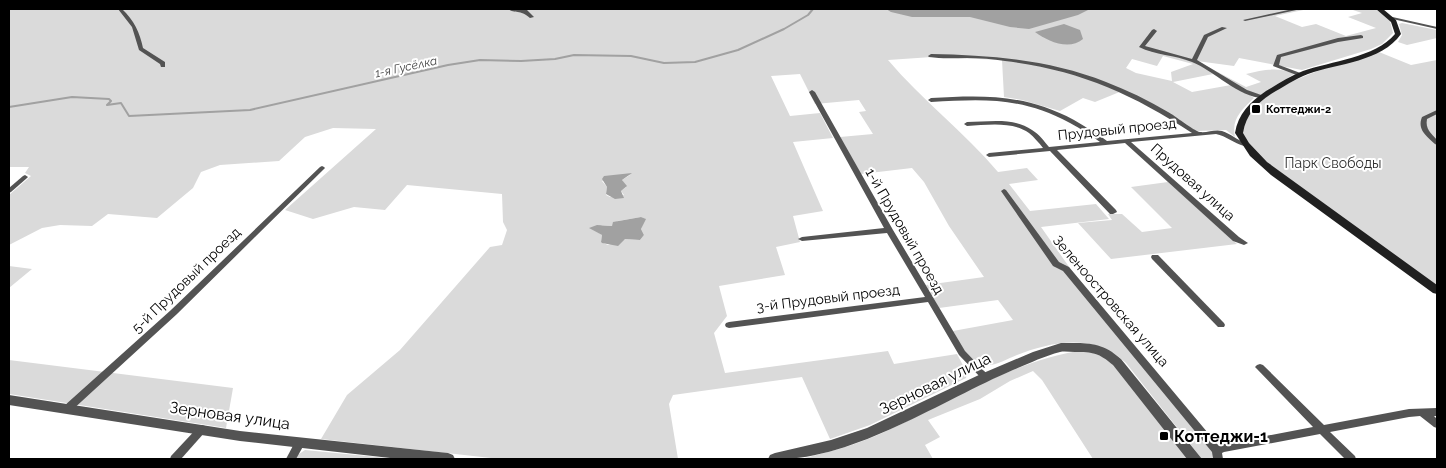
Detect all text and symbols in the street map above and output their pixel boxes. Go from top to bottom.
water label: 1-я Гусёлка [374,54,438,80]
marker: Коттеджи-2 [1250,103,1262,115]
place label: Коттеджи-2 [1266,103,1331,116]
street label: Прудовый проезд [1057,115,1177,143]
street label: Прудовая улица [1148,140,1238,224]
park label: Парк Свободы [1285,155,1382,171]
street label: 1-й Прудовый проезд [862,165,948,297]
street label: 5-й Прудовый проезд [129,224,243,336]
street label: Зеленоостровская улица [1050,232,1172,370]
street label: 3-й Прудовый проезд [755,281,901,315]
street label: Зерновая улица [877,348,994,419]
street label: Зерновая улица [169,398,291,433]
place label: Коттеджи-1 [1174,427,1268,446]
marker: Коттеджи-1 [1158,430,1170,442]

